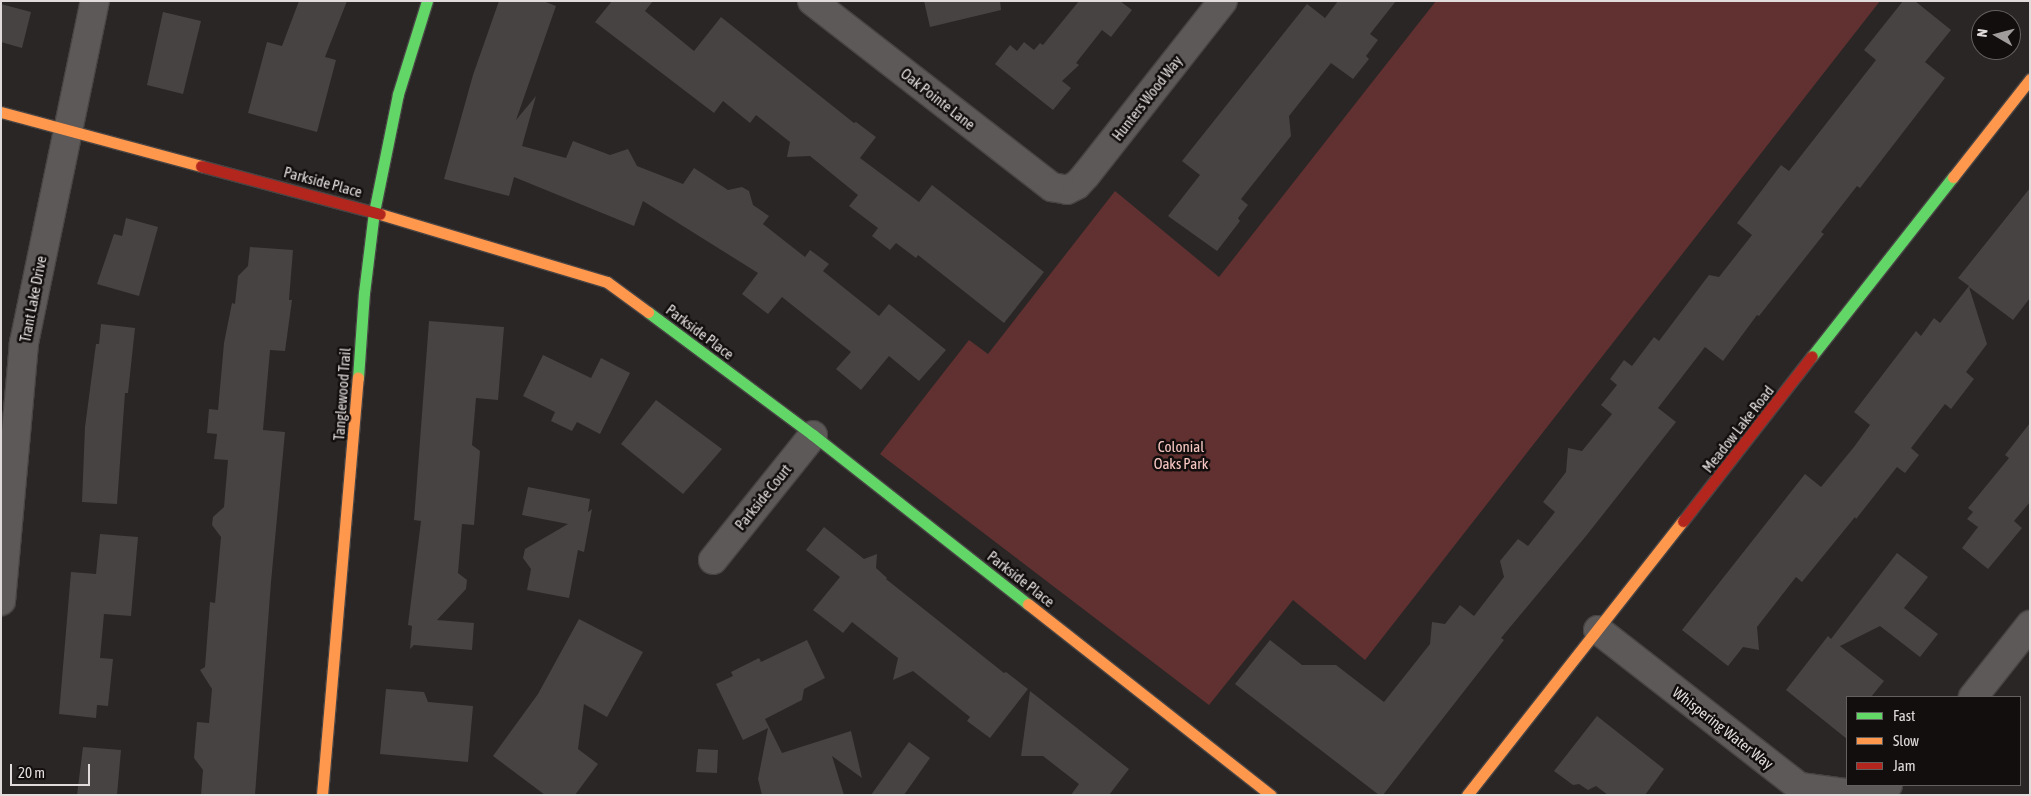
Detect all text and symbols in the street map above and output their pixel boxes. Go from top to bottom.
north arrow [1971,10,2021,60]
text: N [1974,28,1991,38]
street label: Hunters Wood Way [1108,52,1186,144]
street label: Oak Pointe Lane [897,64,979,134]
street label: Parkside Place [282,163,364,201]
street label: Trant Lake Drive [16,254,50,344]
street label: Parkside Place [662,301,738,363]
street label: Tanglewood Trail [330,347,354,441]
street label: Meadow Lake Road [1698,382,1778,476]
park label: Colonial Oaks Park [1154,437,1208,472]
street label: Parkside Court [731,460,795,534]
street label: Parkside Place [984,547,1058,611]
street label: Whispering Water Way [1669,683,1777,773]
legend [1846,696,2021,786]
text: Fast [1893,707,1915,724]
text: Slow [1893,732,1919,749]
scale bar [12,754,92,786]
text: Jam [1893,757,1916,774]
text: 20 m [18,764,45,781]

